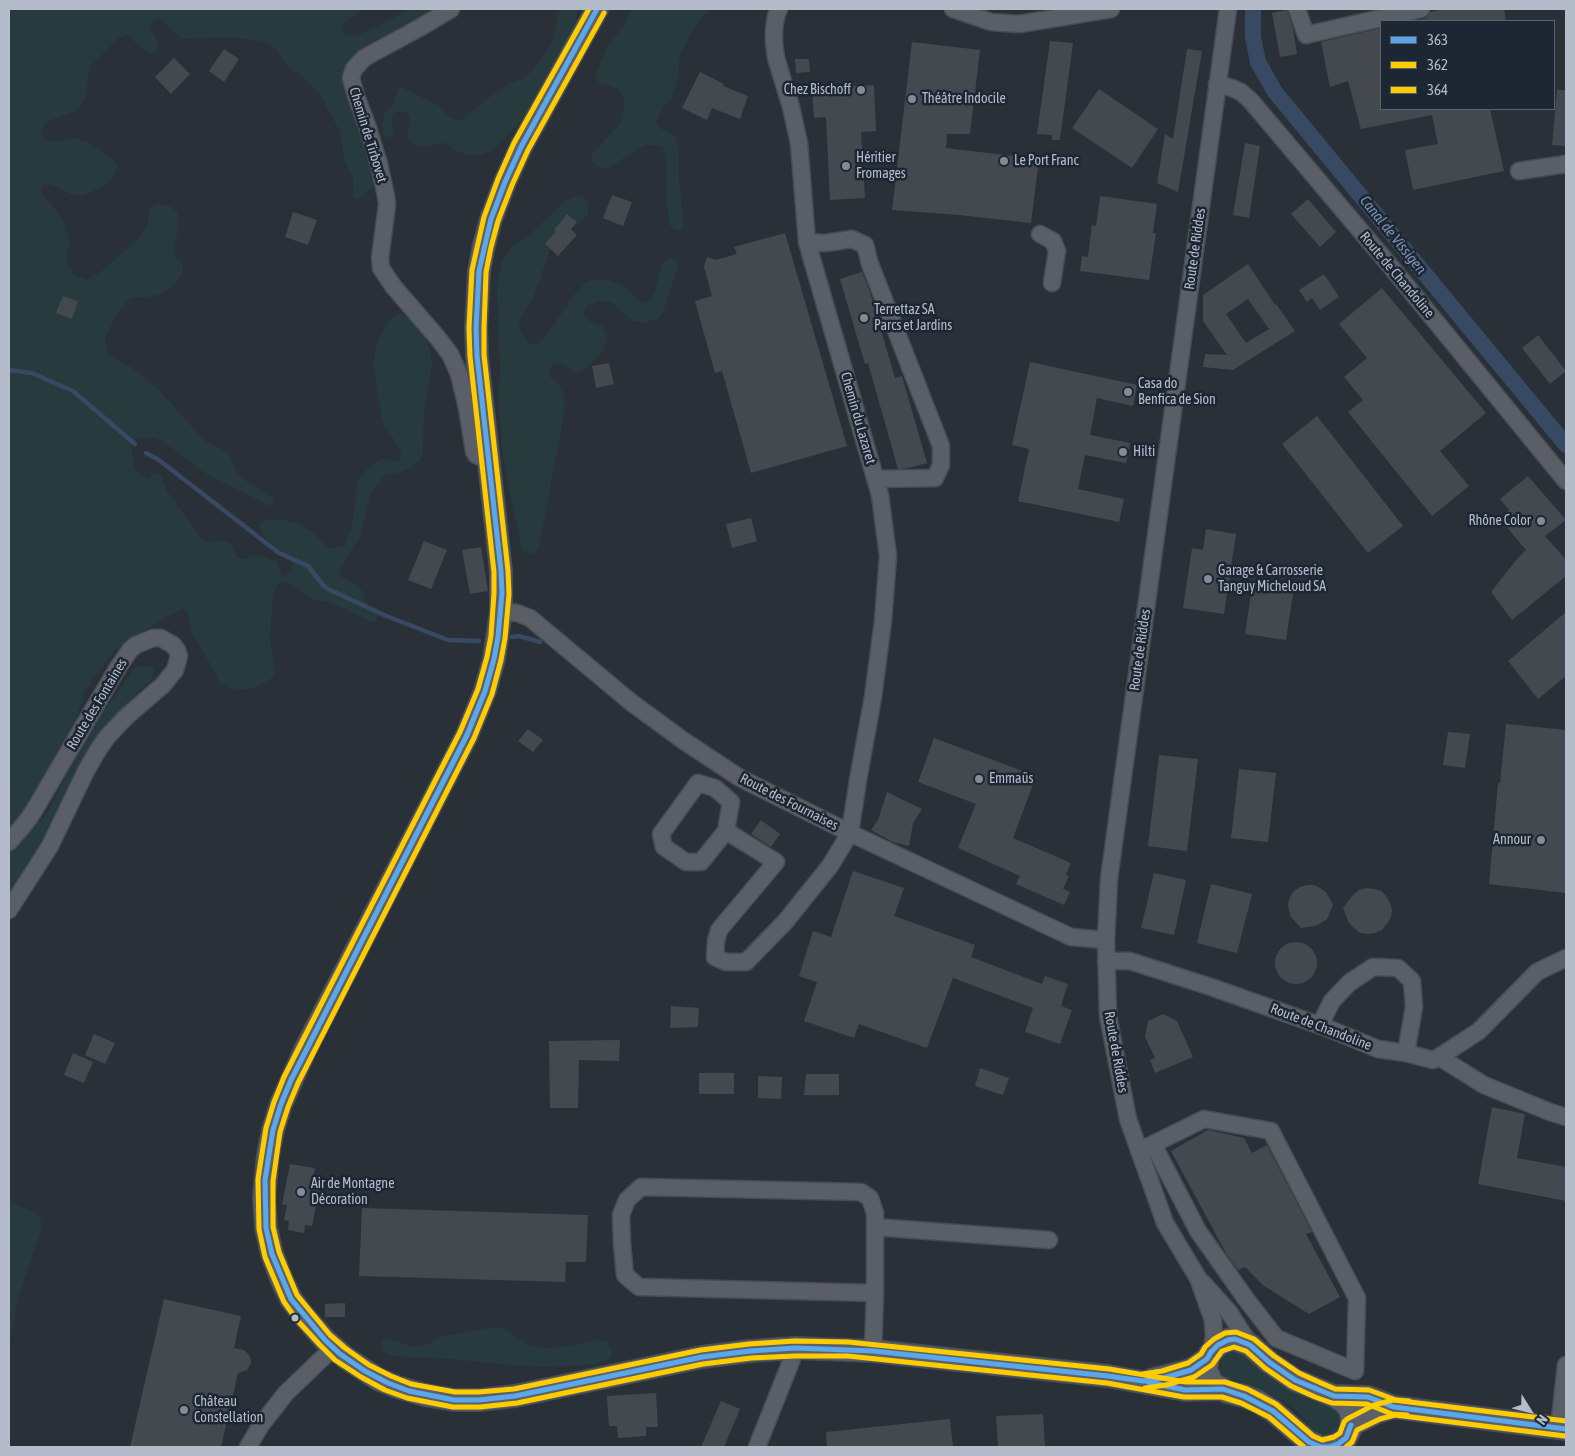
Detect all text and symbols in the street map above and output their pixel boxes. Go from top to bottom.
legend [1380,20,1555,110]
text: 363 [1427,31,1448,48]
text: 362 [1427,56,1448,73]
text: 364 [1427,81,1448,98]
place label: Chez Bischoff [784,82,851,98]
marker: Chez Bischoff [855,84,867,96]
street label: Chemin de Tirbovet [346,85,390,185]
place label: Théâtre Indocile [922,91,1006,107]
marker: Théâtre Indocile [906,93,918,105]
place label: Héritier Fromages [856,150,906,182]
place label: Le Port Franc [1014,153,1079,169]
marker: Le Port Franc [998,155,1010,167]
marker: Héritier Fromages [840,160,852,172]
water label: Canal de Vissigen [1356,192,1430,278]
street label: Route de Riddes [1181,207,1209,291]
street label: Route de Chandoline [1356,229,1438,321]
place label: Terrettaz SA Parcs et Jardins [874,302,952,334]
marker: Terrettaz SA Parcs et Jardins [858,312,870,324]
street label: Chemin du Lazaret [837,370,879,466]
place label: Casa do Benfica de Sion [1138,376,1216,408]
marker: Casa do Benfica de Sion [1122,386,1134,398]
place label: Hilti [1133,444,1155,460]
marker: Hilti [1117,446,1129,458]
place label: Rhône Color [1468,513,1531,529]
marker: Rhône Color [1535,515,1547,527]
place label: Garage & Carrosserie Tanguy Micheloud SA [1218,563,1326,596]
marker: Garage & Carrosserie Tanguy Micheloud SA [1202,573,1214,585]
street label: Route de Riddes [1126,608,1154,692]
street label: Route des Fontaines [63,656,131,752]
street label: Route des Fournaises [737,770,841,834]
place label: Emmaüs [989,771,1033,787]
marker: Emmaüs [973,773,985,785]
place label: Annour [1493,832,1531,848]
marker: Annour [1535,834,1547,846]
street label: Route de Chandoline [1268,1000,1374,1054]
street label: Route de Riddes [1101,1010,1131,1094]
place label: Air de Montagne Décoration [311,1176,394,1208]
marker: Air de Montagne Décoration [295,1186,307,1198]
unlabelled marker [290,1313,300,1323]
north arrow [1505,1386,1555,1436]
place label: Château Constellation [194,1394,263,1426]
marker: Château Constellation [178,1404,190,1416]
text: N [1533,1412,1551,1428]

